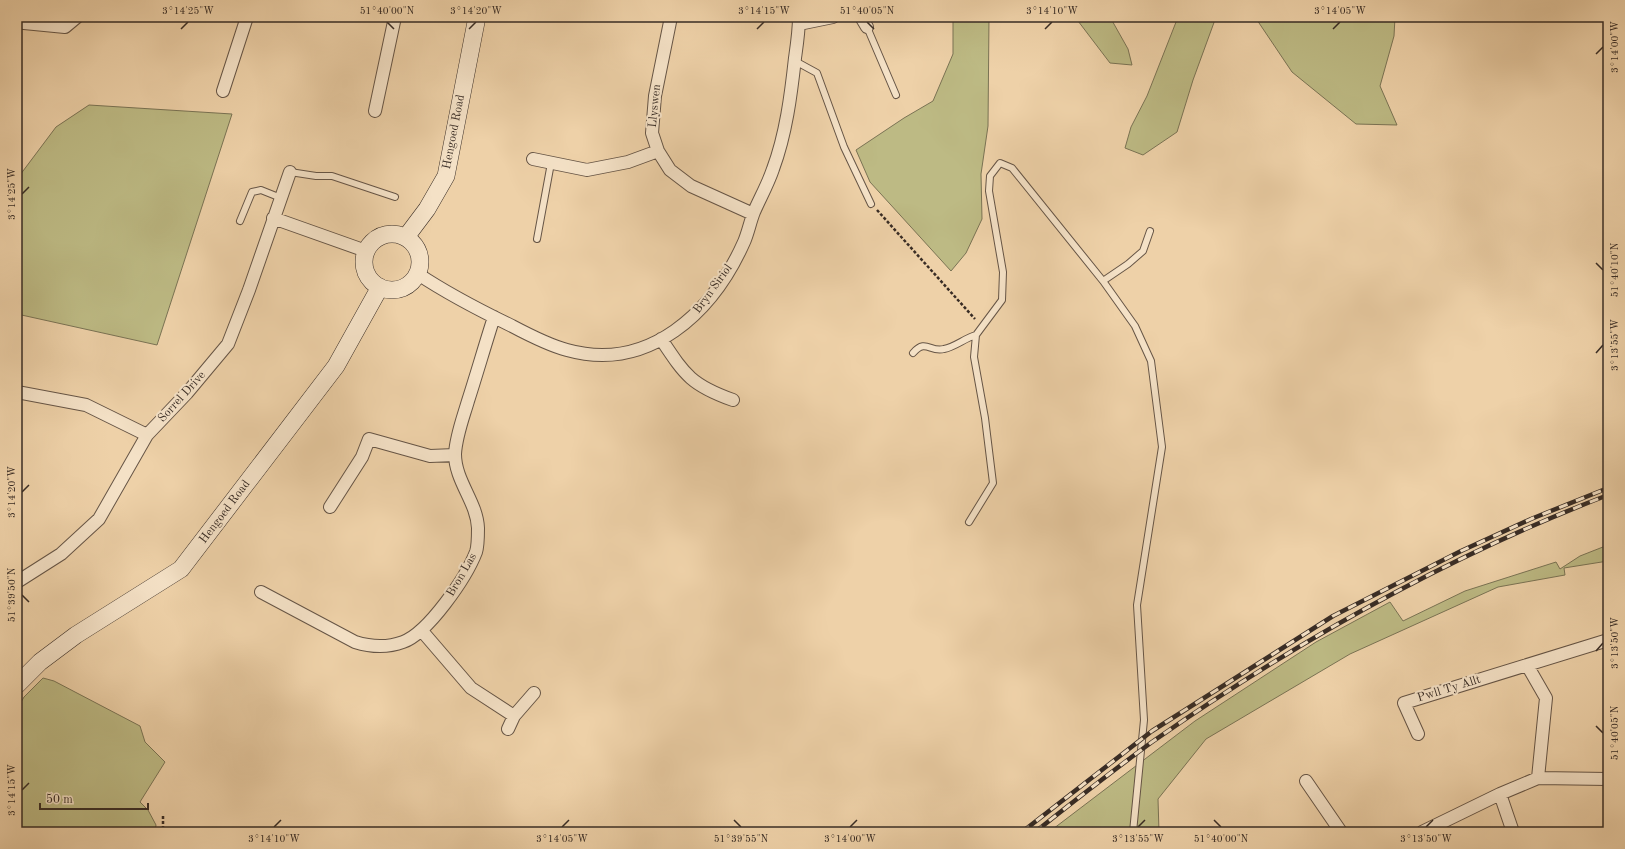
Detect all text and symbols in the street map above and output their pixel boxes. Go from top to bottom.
text: 3°14'25"W [162,6,214,16]
text: 51°40'00"N [360,6,415,16]
text: 3°14'20"W [450,6,502,16]
text: 3°14'15"W [738,6,790,16]
text: 51°40'05"N [840,6,895,16]
text: 3°14'10"W [1026,6,1078,16]
text: 3°14'05"W [1314,6,1366,16]
text: 3°14'00"W [1610,21,1620,73]
street label: Llyswen [647,83,663,128]
street label: Hengoed Road [441,94,467,170]
text: 3°14'25"W [7,168,17,220]
text: 51°40'10"N [1610,242,1620,297]
street label: Bryn Siriol [691,262,735,316]
text: 3°13'55"W [1610,319,1620,371]
street label: Sorrel Drive [156,369,208,425]
text: 3°14'20"W [7,466,17,518]
street label: Hengoed Road [197,478,253,546]
street label: Bron Las [445,551,479,599]
text: 51°39'50"N [7,567,17,622]
text: 3°13'50"W [1610,617,1620,669]
street label: Pwll Ty Allt [1416,674,1482,704]
text: 51°40'05"N [1610,705,1620,760]
text: 3°14'15"W [7,764,17,816]
scale bar [40,785,148,811]
text: 50 m [46,793,73,806]
text: 3°14'10"W [248,834,300,844]
text: 3°14'05"W [536,834,588,844]
text: 51°39'55"N [714,834,769,844]
text: 3°14'00"W [824,834,876,844]
text: 3°13'55"W [1112,834,1164,844]
text: 51°40'00"N [1194,834,1249,844]
text: 3°13'50"W [1400,834,1452,844]

